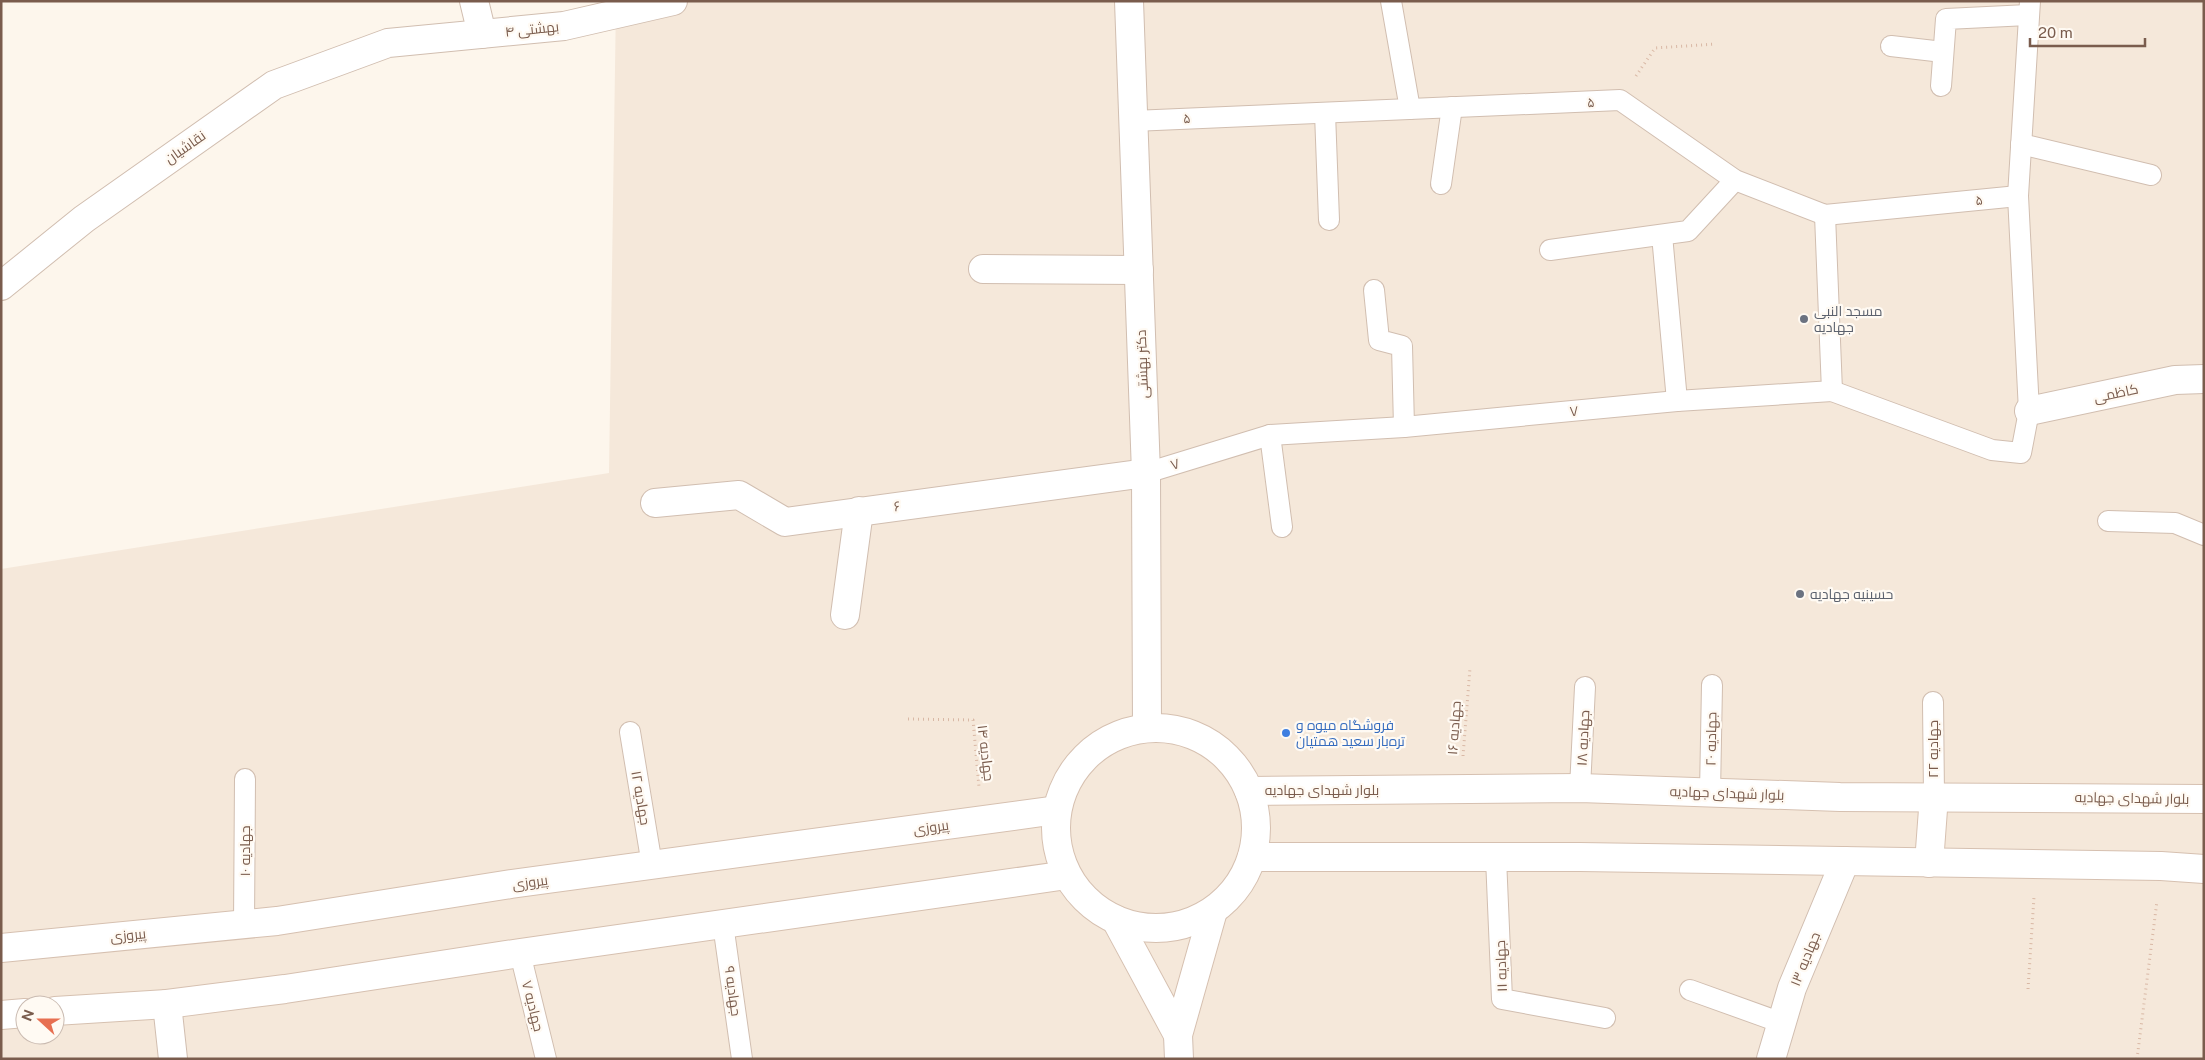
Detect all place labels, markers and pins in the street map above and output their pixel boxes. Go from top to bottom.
place label: مسجد النبی جهادیه [1814,303,1883,335]
marker: مسجد النبی جهادیه [1798,313,1810,325]
place label: حسینیه جهادیه [1810,586,1893,602]
marker: حسینیه جهادیه [1794,588,1806,600]
place label: فروشگاه میوه و تره‌بار سعید همتیان [1296,717,1405,749]
marker: فروشگاه میوه و تره‌بار سعید همتیان [1280,727,1292,739]

